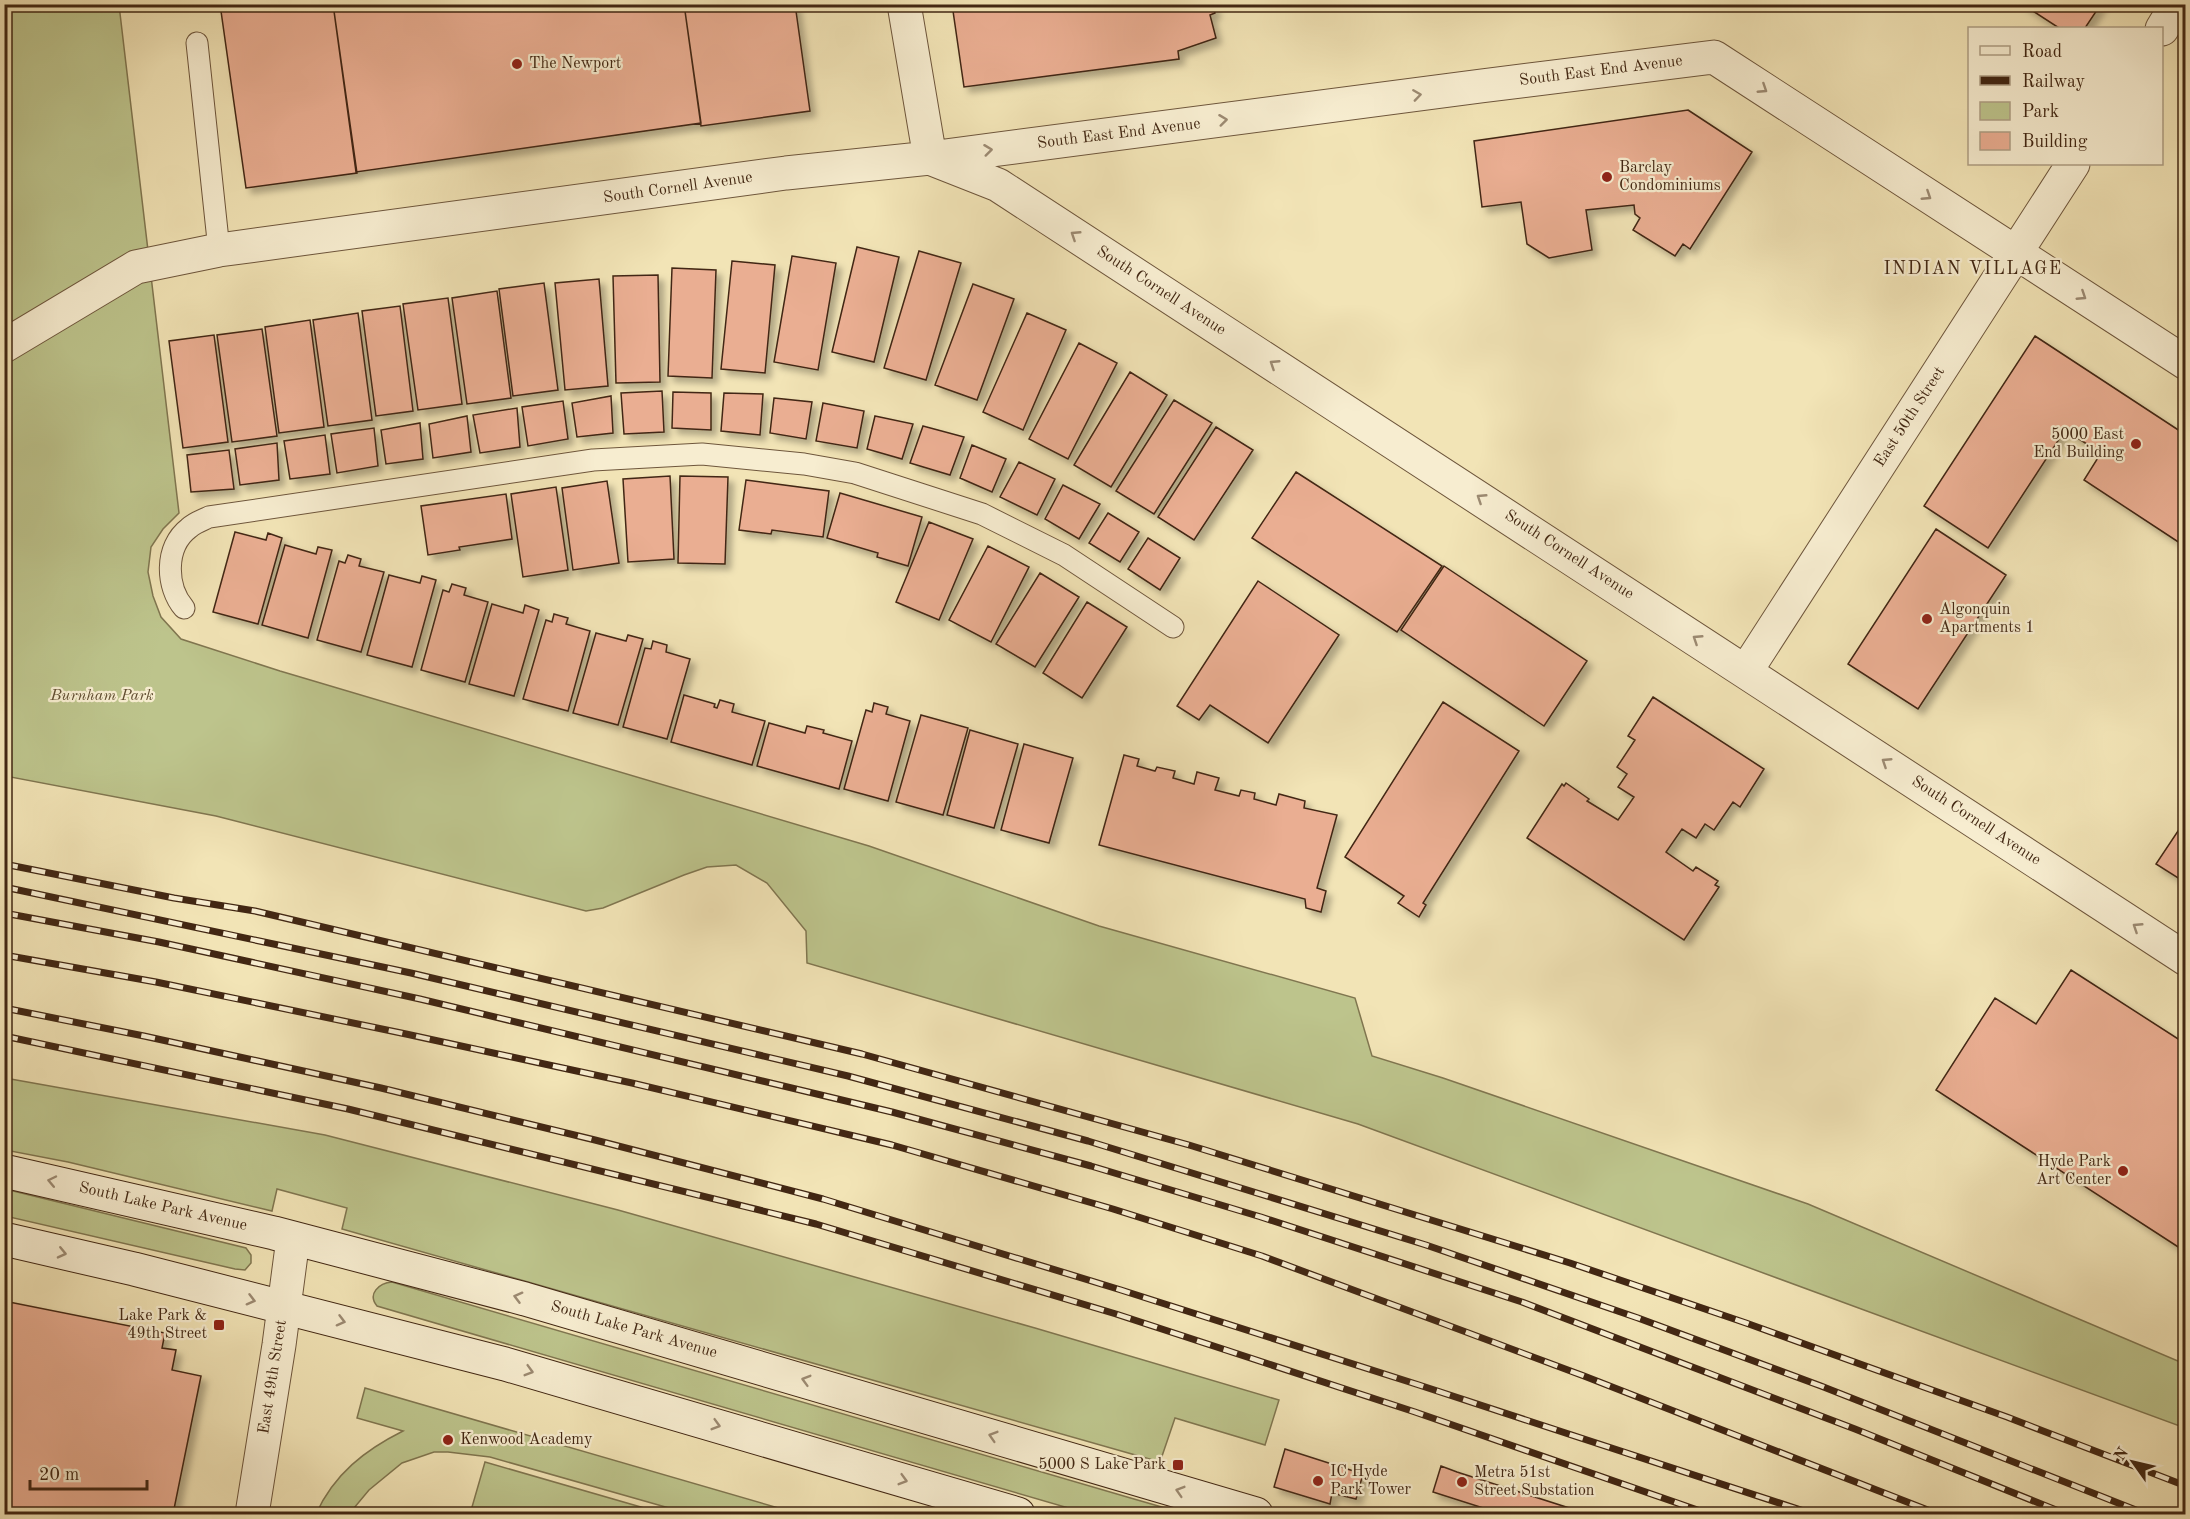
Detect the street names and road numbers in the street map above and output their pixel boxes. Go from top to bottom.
street label: South East End Avenue [1518,53,1684,89]
street label: South East End Avenue [1036,116,1202,152]
street label: South Cornell Avenue [602,170,754,206]
street label: South Cornell Avenue [1094,243,1228,339]
street label: East 50th Street [1872,364,1948,470]
street label: South Cornell Avenue [1502,507,1636,603]
street label: South Cornell Avenue [1909,773,2043,869]
street label: South Lake Park Avenue [77,1180,249,1234]
street label: South Lake Park Avenue [549,1299,719,1361]
street label: East 49th Street [256,1318,290,1435]

